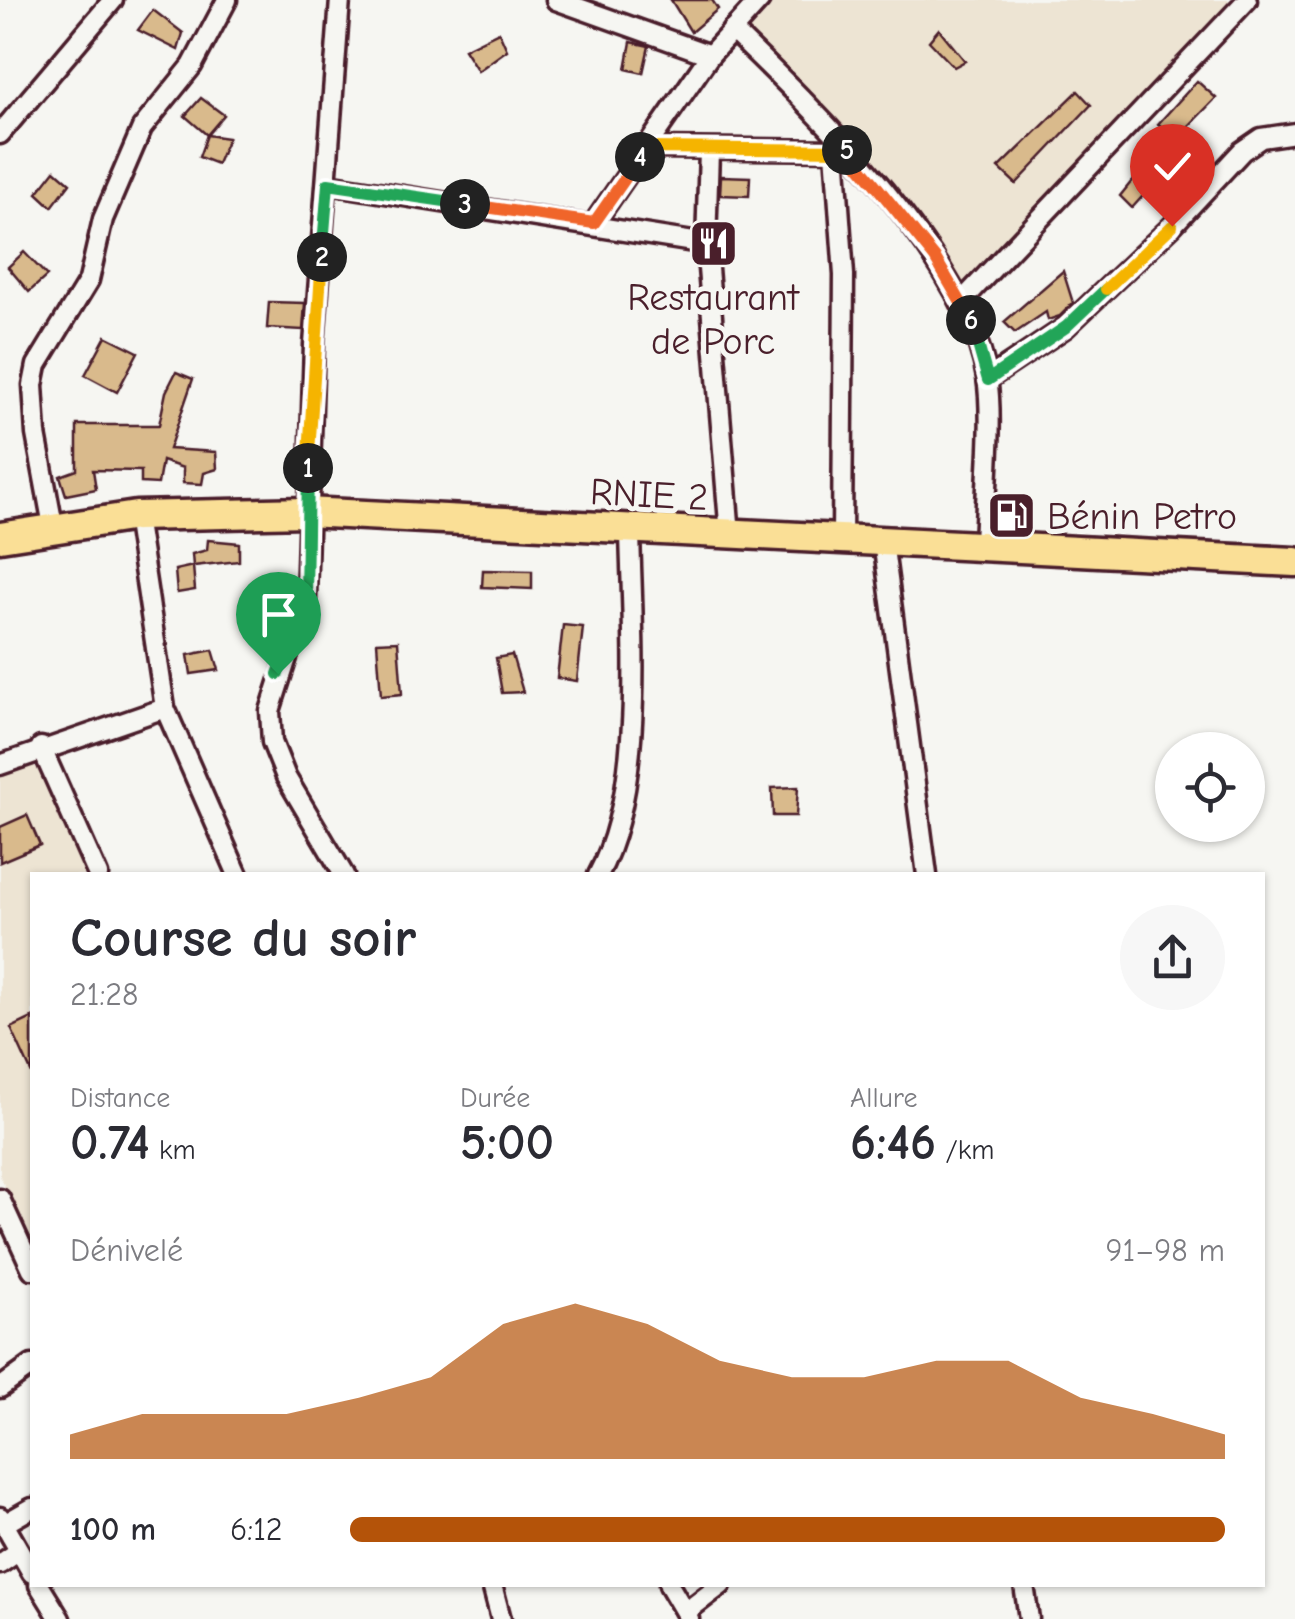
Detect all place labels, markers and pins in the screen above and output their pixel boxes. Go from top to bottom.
pin [1130,124,1215,227]
pin: 5 [822,125,872,175]
pin: 4 [615,132,665,182]
pin: 3 [440,179,490,229]
restaurant icon: Restaurant de Porc [687,217,739,269]
pin: 2 [297,232,347,282]
place label: Restaurant de Porc [627,276,800,364]
pin: 6 [946,295,996,345]
pin: 1 [283,443,333,493]
fuel station icon: Bénin Petro [986,490,1038,542]
place label: Bénin Petro [1047,495,1237,539]
pin [236,572,321,675]

